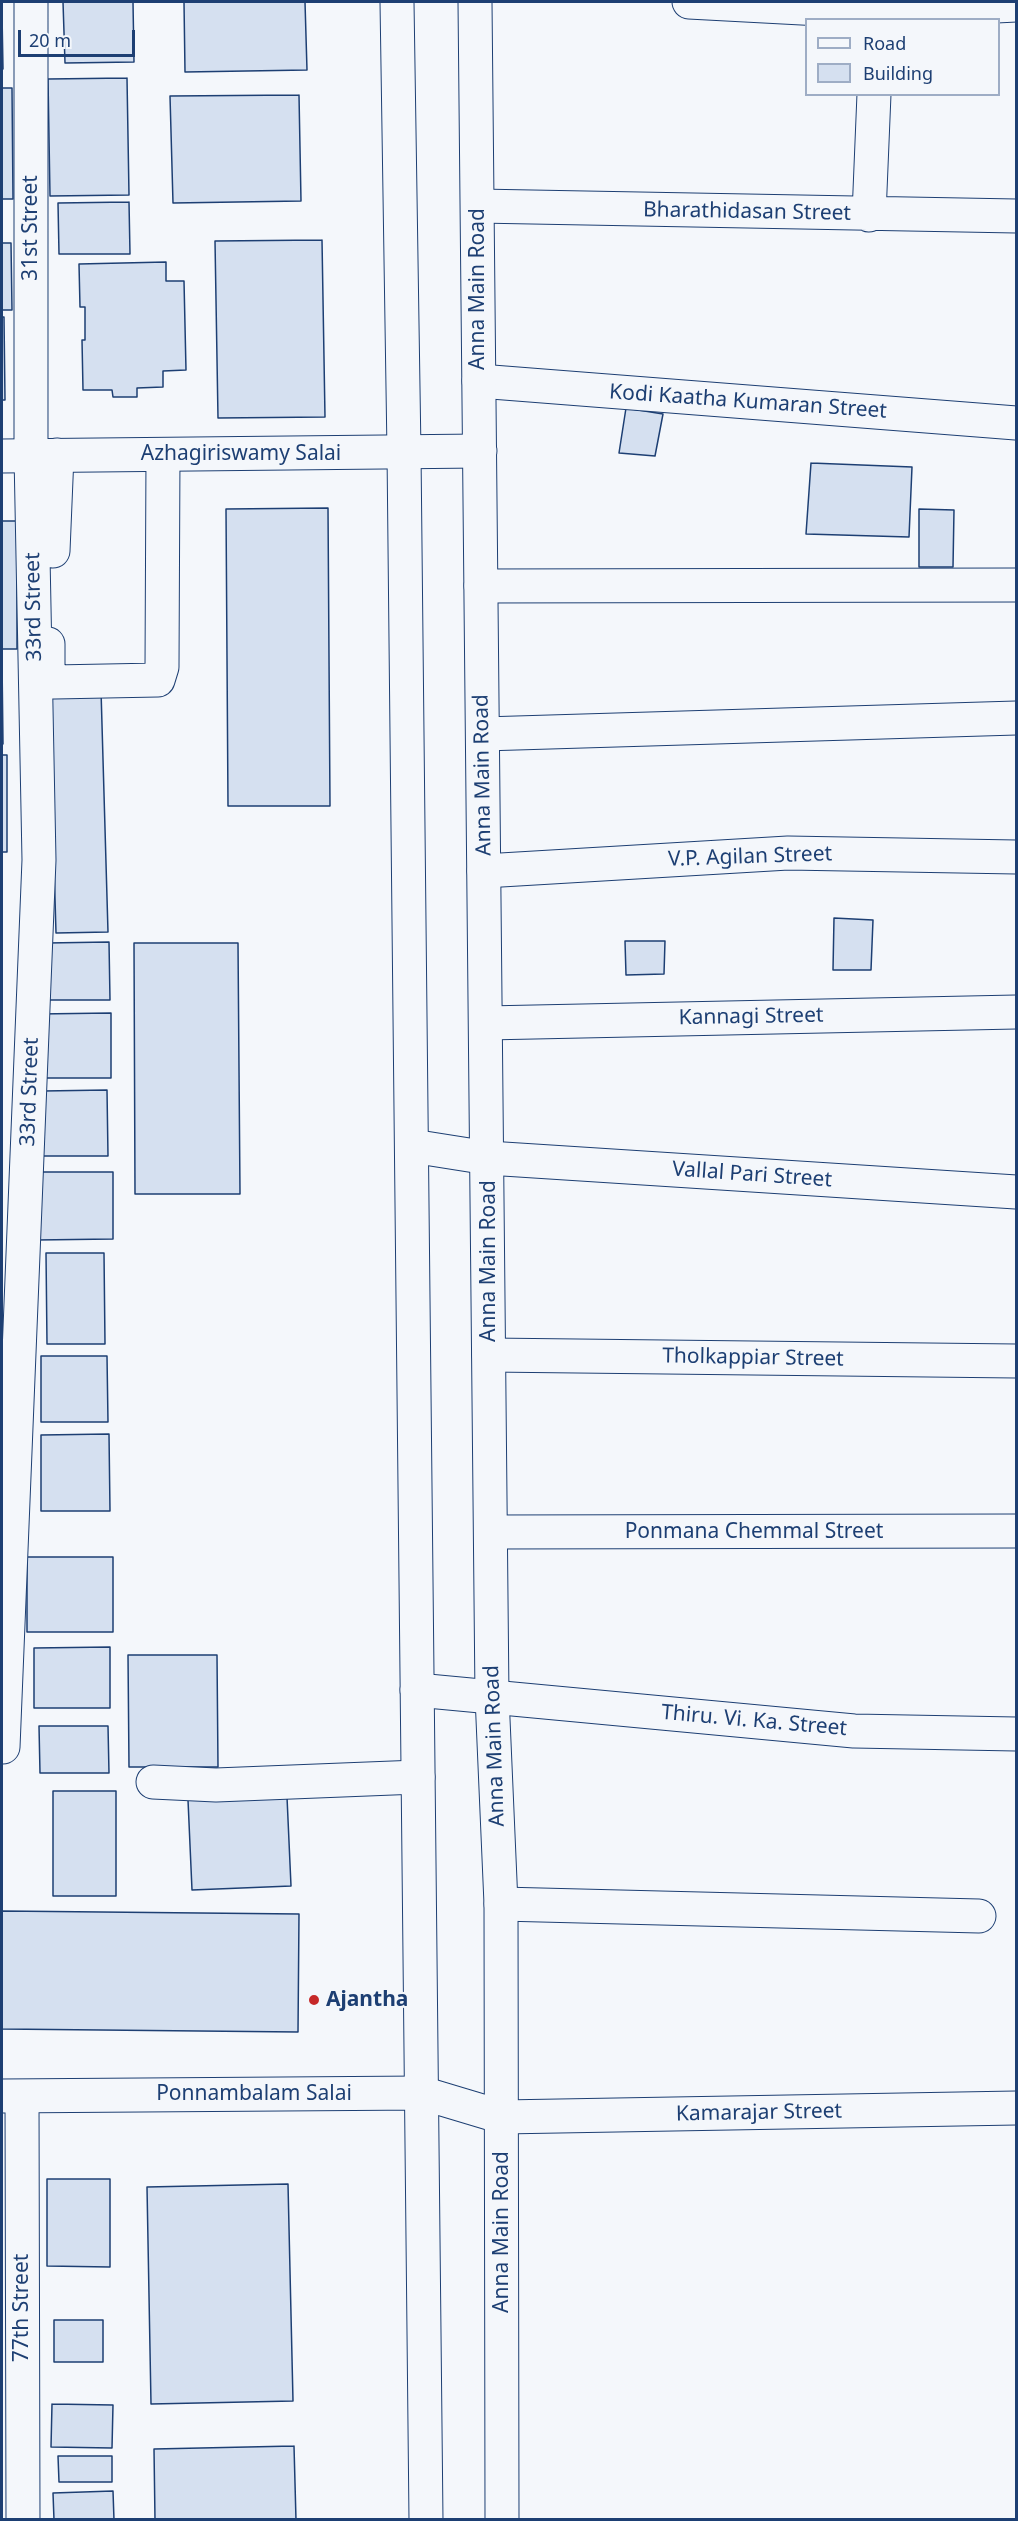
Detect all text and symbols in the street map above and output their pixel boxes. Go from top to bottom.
scale bar [21,18,138,56]
legend [805,18,1000,96]
text: 20 m [29,28,71,52]
text: Road [863,31,906,55]
text: Building [863,61,933,85]
street label: 31st Street [18,175,44,281]
street label: Bharathidasan Street [643,198,851,226]
street label: Anna Main Road [465,208,491,370]
street label: Kodi Kaatha Kumaran Street [608,380,888,424]
street label: Azhagiriswamy Salai [141,441,341,467]
street label: 33rd Street [20,552,48,662]
street label: Anna Main Road [469,694,497,856]
street label: V.P. Agilan Street [667,842,833,872]
street label: Kannagi Street [678,1003,824,1031]
street label: 33rd Street [16,1037,44,1147]
street label: Vallal Pari Street [671,1157,833,1193]
street label: Anna Main Road [476,1180,502,1342]
street label: Tholkappiar Street [662,1344,844,1372]
street label: Ponmana Chemmal Street [625,1519,883,1545]
street label: Anna Main Road [480,1665,510,1827]
street label: Thiru. Vi. Ka. Street [660,1700,848,1742]
place label: Ajantha [326,1987,408,2013]
marker: Ajantha [307,1993,321,2007]
street label: Ponnambalam Salai [156,2081,352,2107]
street label: Kamarajar Street [676,2099,842,2127]
street label: Anna Main Road [489,2151,515,2313]
street label: 77th Street [9,2254,35,2362]

